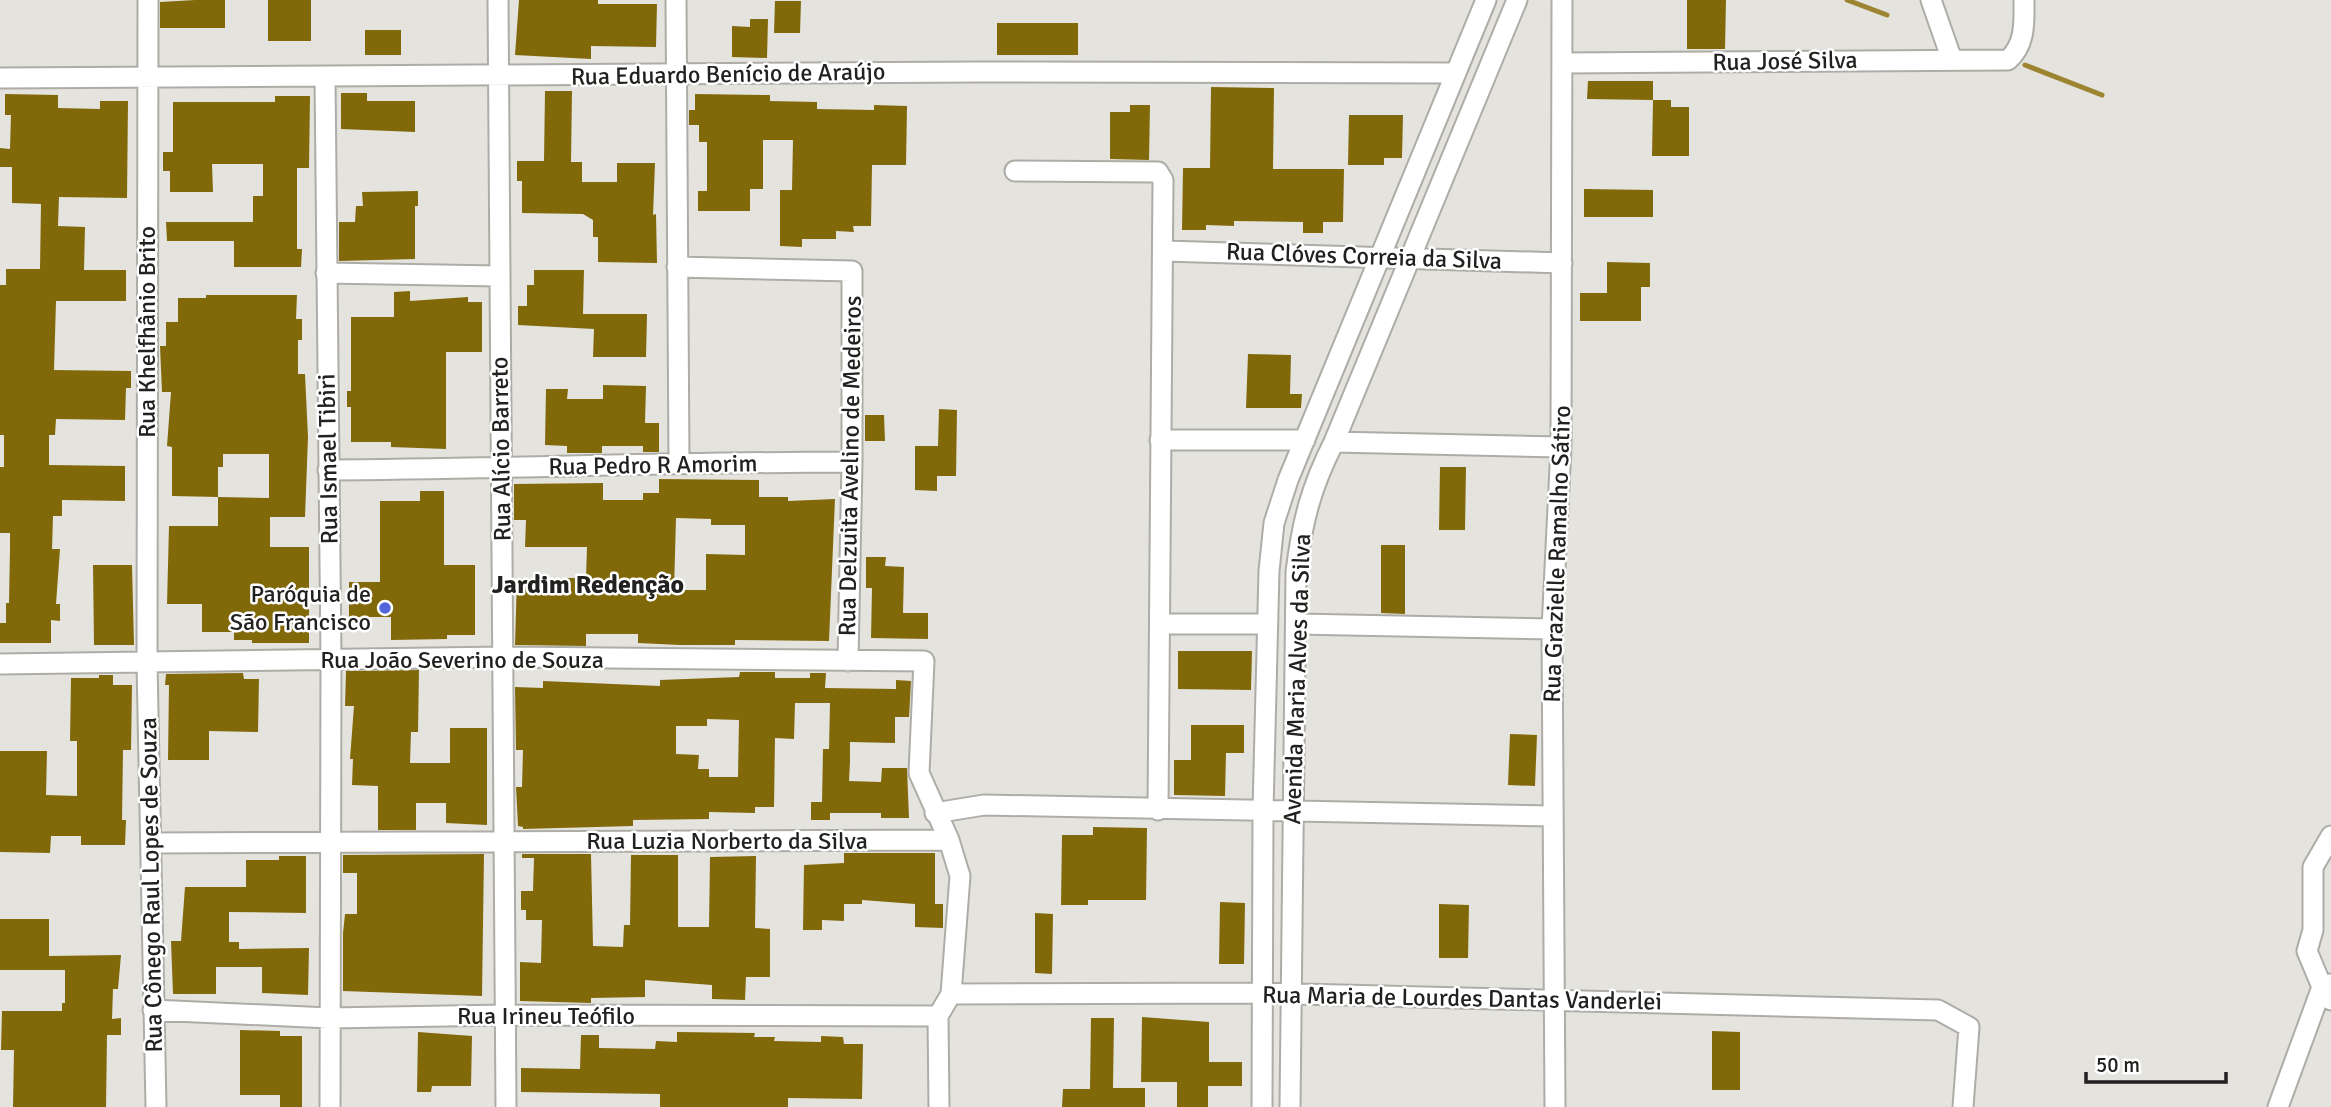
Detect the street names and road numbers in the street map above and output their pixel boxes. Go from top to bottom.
street label: Rua José Silva [1712,45,1858,77]
street label: Rua Eduardo Benício de Araújo [570,56,886,92]
street label: Rua Khelfhânio Brito [132,226,162,438]
street label: Rua Clóves Correia da Silva [1225,236,1503,276]
street label: Rua Delzuita Avelino de Medeiros [832,295,868,637]
street label: Rua Alício Barreto [484,356,518,542]
street label: Rua Ismael Tibiri [312,373,344,545]
street label: Rua Grazielle Ramalho Sátiro [1537,405,1577,703]
street label: Rua Pedro R Amorim [548,448,758,482]
street label: Avenida Maria Alves da Silva [1277,533,1317,825]
street label: Rua João Severino de Souza [320,645,604,675]
street label: Rua Cônego Raul Lopes de Souza [133,717,169,1053]
street label: Rua Luzia Norberto da Silva [586,826,868,856]
street label: Rua Maria de Lourdes Dantas Vanderlei [1262,980,1662,1016]
street label: Rua Irineu Teófilo [457,1001,635,1031]

